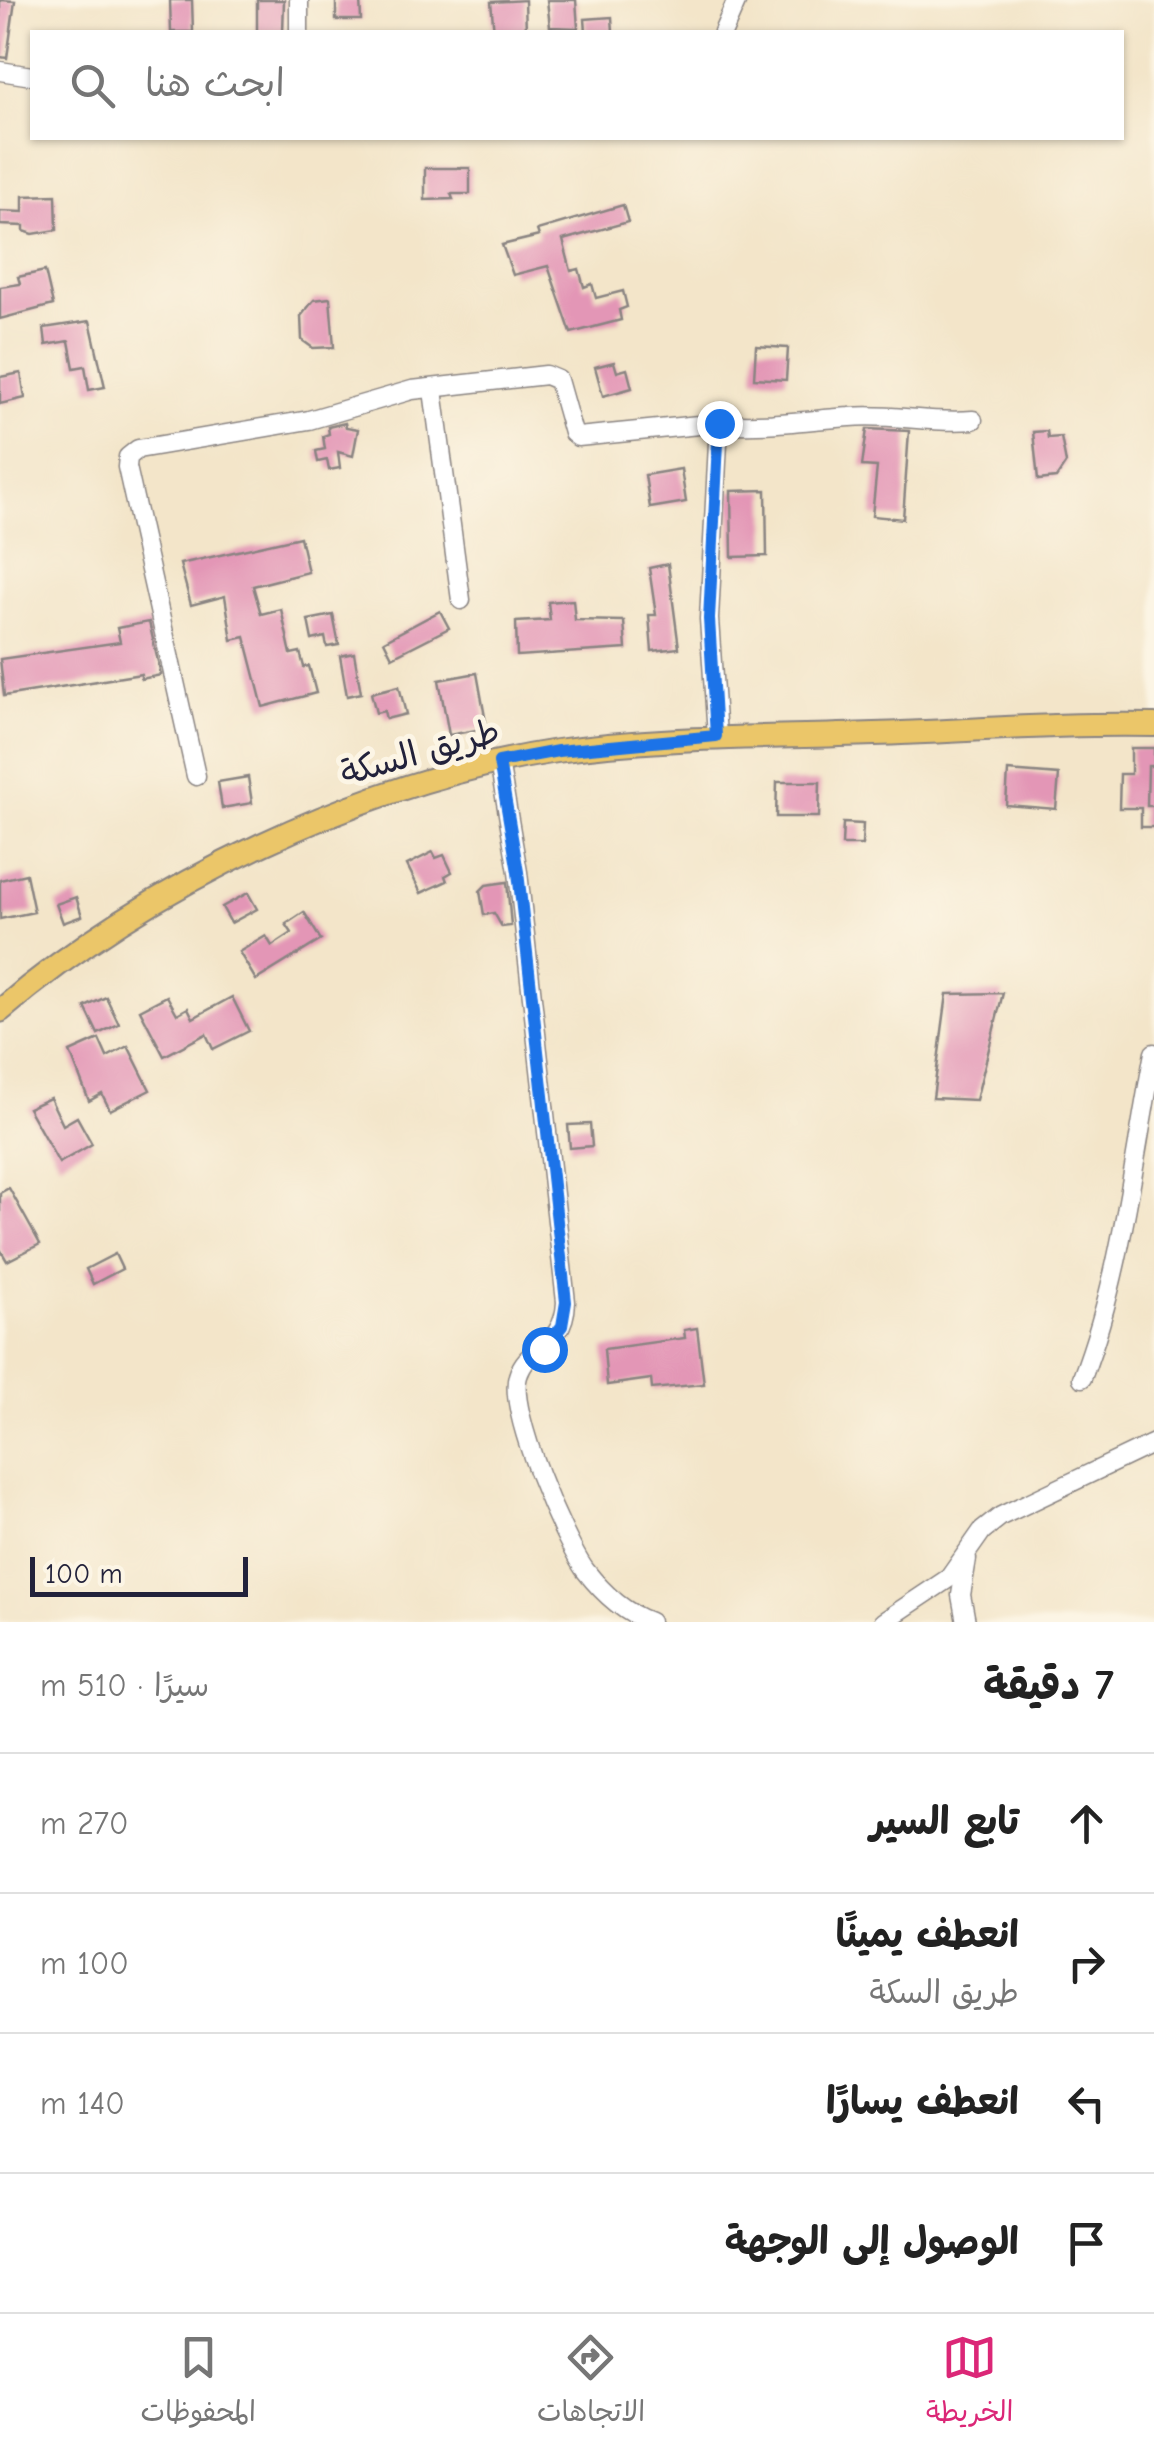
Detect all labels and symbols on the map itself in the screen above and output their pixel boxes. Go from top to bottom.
route end [697,401,743,447]
street label: طريق السكة [336,710,504,794]
route start [522,1327,568,1373]
scale bar [30,1552,248,1596]

